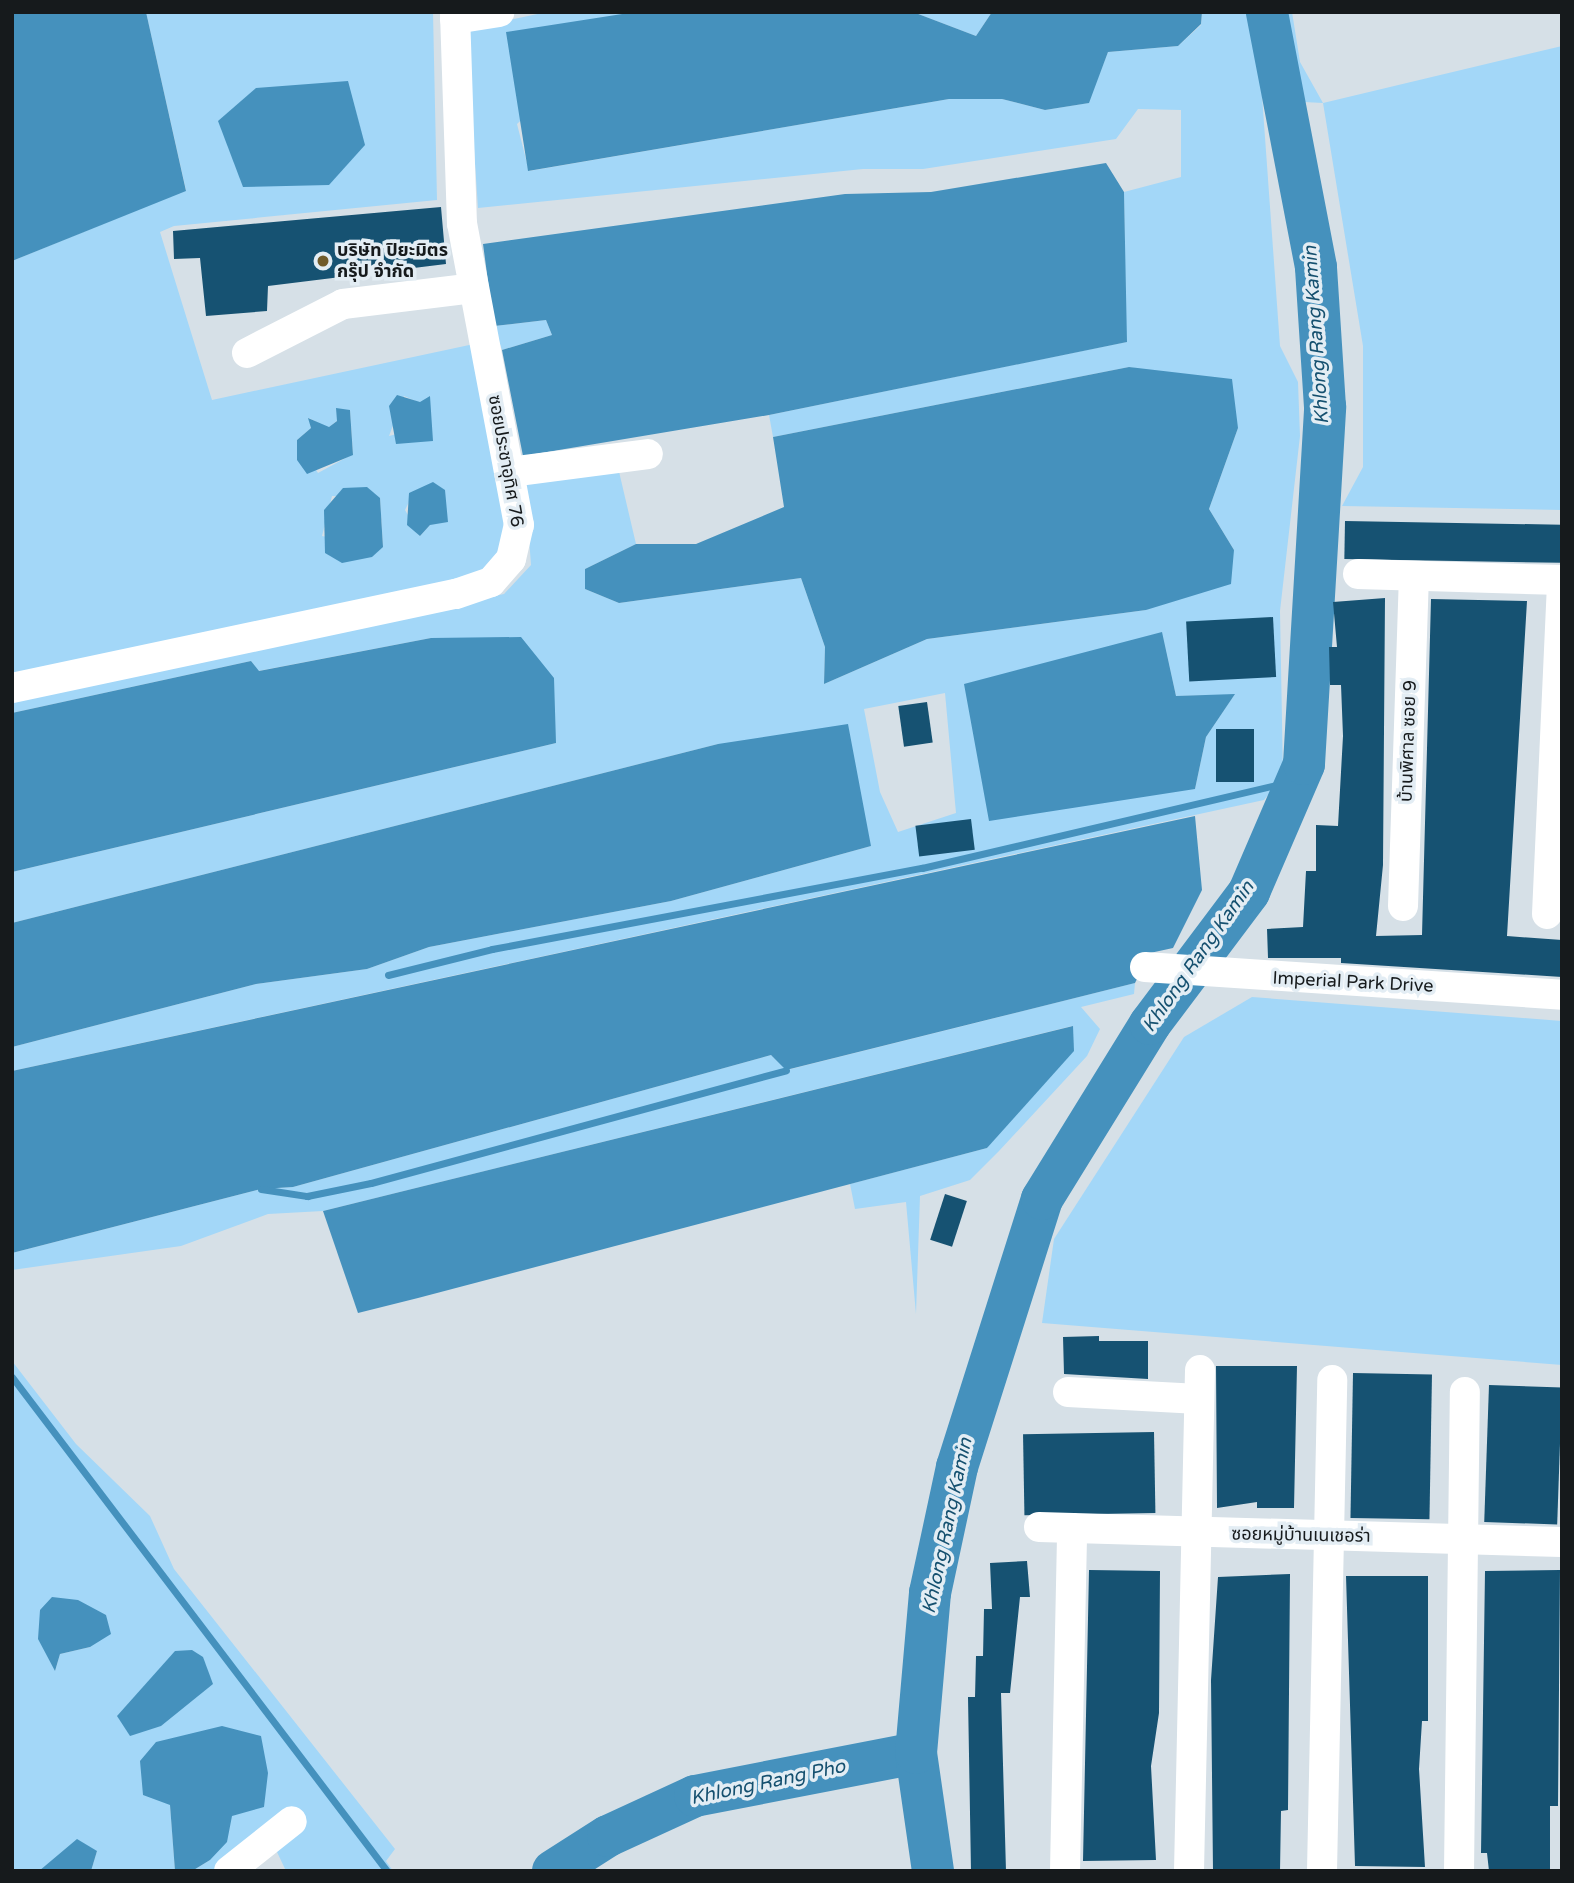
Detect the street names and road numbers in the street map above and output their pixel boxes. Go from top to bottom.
street label: ซอยประชาอุทิศ 76 [484,393,528,529]
street label: บ้านพิศาล ซอย 9 [1395,680,1421,802]
street label: Imperial Park Drive [1272,967,1434,997]
street label: ซอยหมู่บ้านเนเชอร่า [1231,1523,1371,1547]

